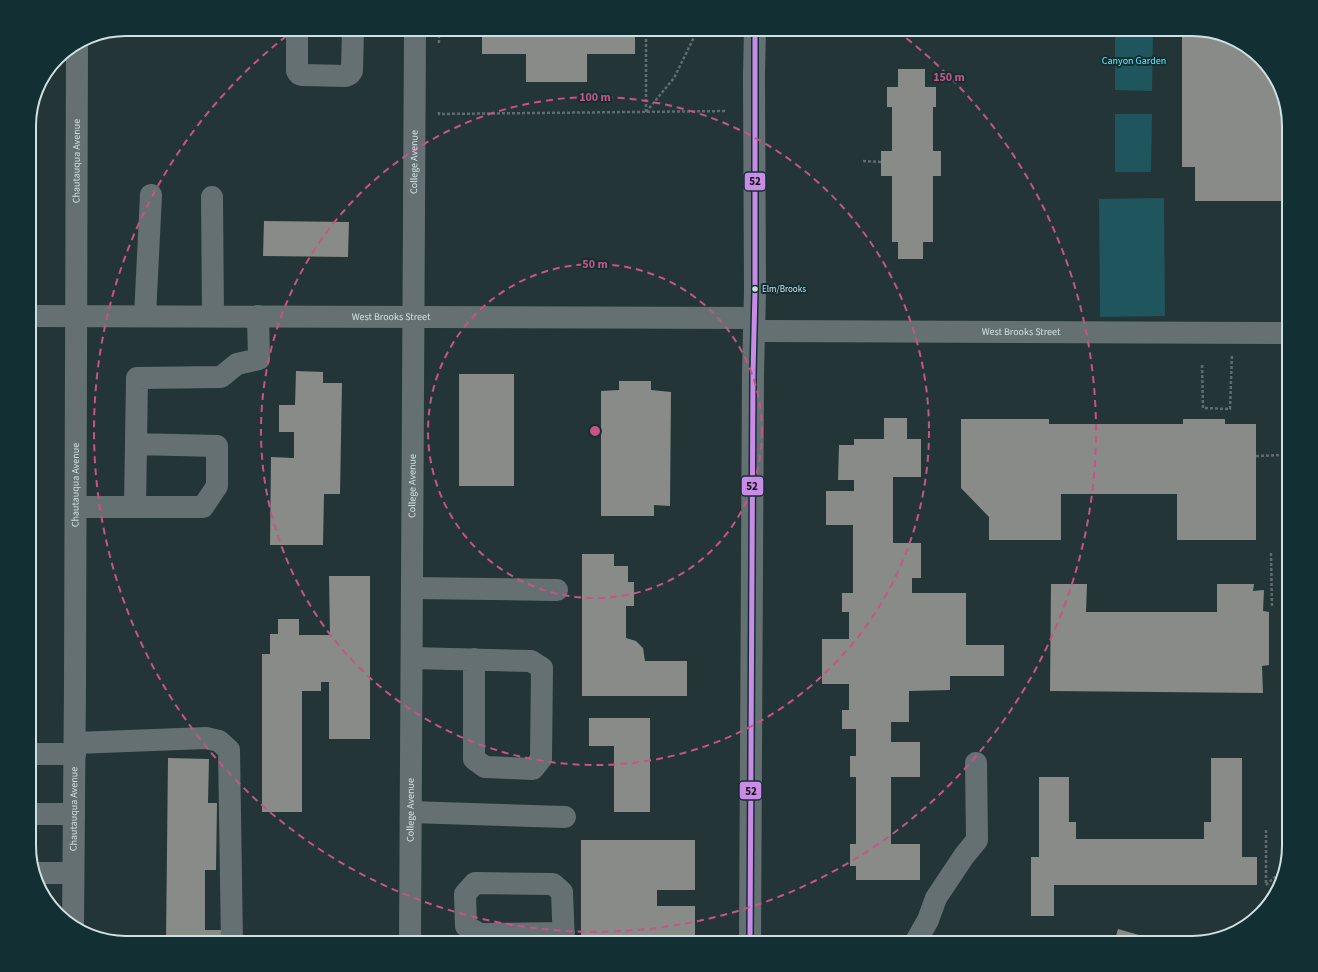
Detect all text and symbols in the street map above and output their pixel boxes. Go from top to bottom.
park label: Canyon Garden [1102,54,1166,68]
text: 150 m [933,69,965,86]
text: 100 m [579,89,611,106]
street label: Chautauqua Avenue [70,119,84,203]
street label: College Avenue [407,130,421,194]
line badge: 52 [744,172,766,191]
text: 52 [749,174,761,189]
text: 50 m [582,256,608,273]
place label: Elm/Brooks [762,283,806,296]
marker: Elm/Brooks [750,284,760,294]
street label: West Brooks Street [352,310,431,324]
street label: West Brooks Street [982,325,1061,339]
centre of rings [588,424,602,438]
street label: Chautauqua Avenue [68,443,83,527]
street label: College Avenue [405,454,420,518]
line badge: 52 [741,476,764,496]
text: 52 [746,479,758,494]
street label: Chautauqua Avenue [67,767,81,851]
street label: College Avenue [404,778,418,842]
line badge: 52 [739,781,762,800]
text: 52 [745,784,757,799]

